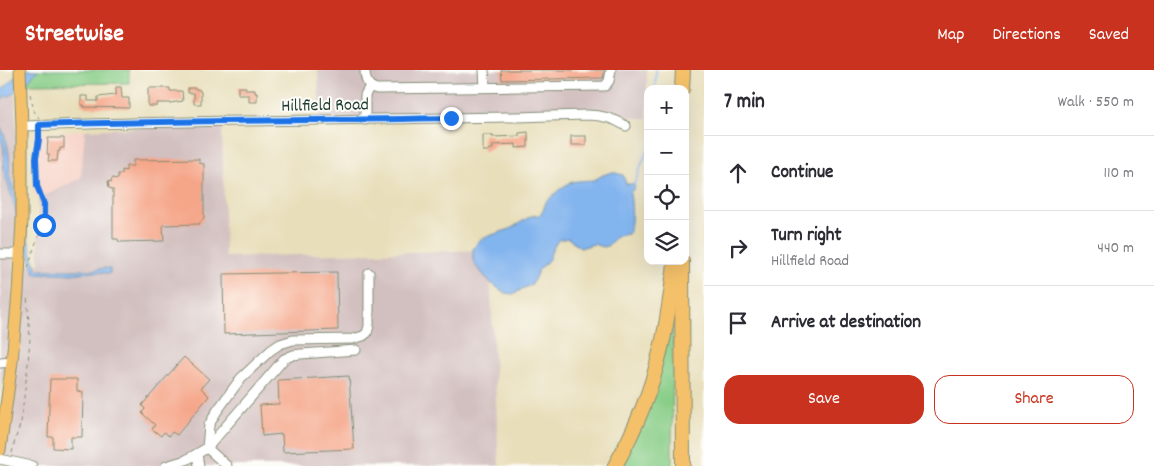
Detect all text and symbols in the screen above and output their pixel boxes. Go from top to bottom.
text: Streetwise [25,18,124,52]
text: Map [937,23,964,48]
text: Directions [992,23,1061,48]
text: Saved [1089,23,1129,48]
map controls [644,85,689,265]
button: + [644,85,689,130]
text: 7 min [724,88,765,118]
text: Walk · 550 m [1058,91,1134,114]
street label: Hillfield Road [281,93,369,120]
route end [440,107,463,130]
button: − [644,130,689,175]
icon: ahead [724,159,752,187]
text: Continue [771,160,833,187]
text: 110 m [1104,162,1134,185]
button: locate [644,175,689,220]
route start [33,214,56,237]
button: layers [644,220,689,265]
text: Turn right [771,223,842,250]
icon: right [724,234,752,262]
text: 440 m [1097,237,1134,260]
text: Hillfield Road [771,250,849,273]
icon: arrive [724,309,752,337]
text: Arrive at destination [771,310,921,337]
button: Save [724,375,924,424]
button: Share [934,375,1134,424]

